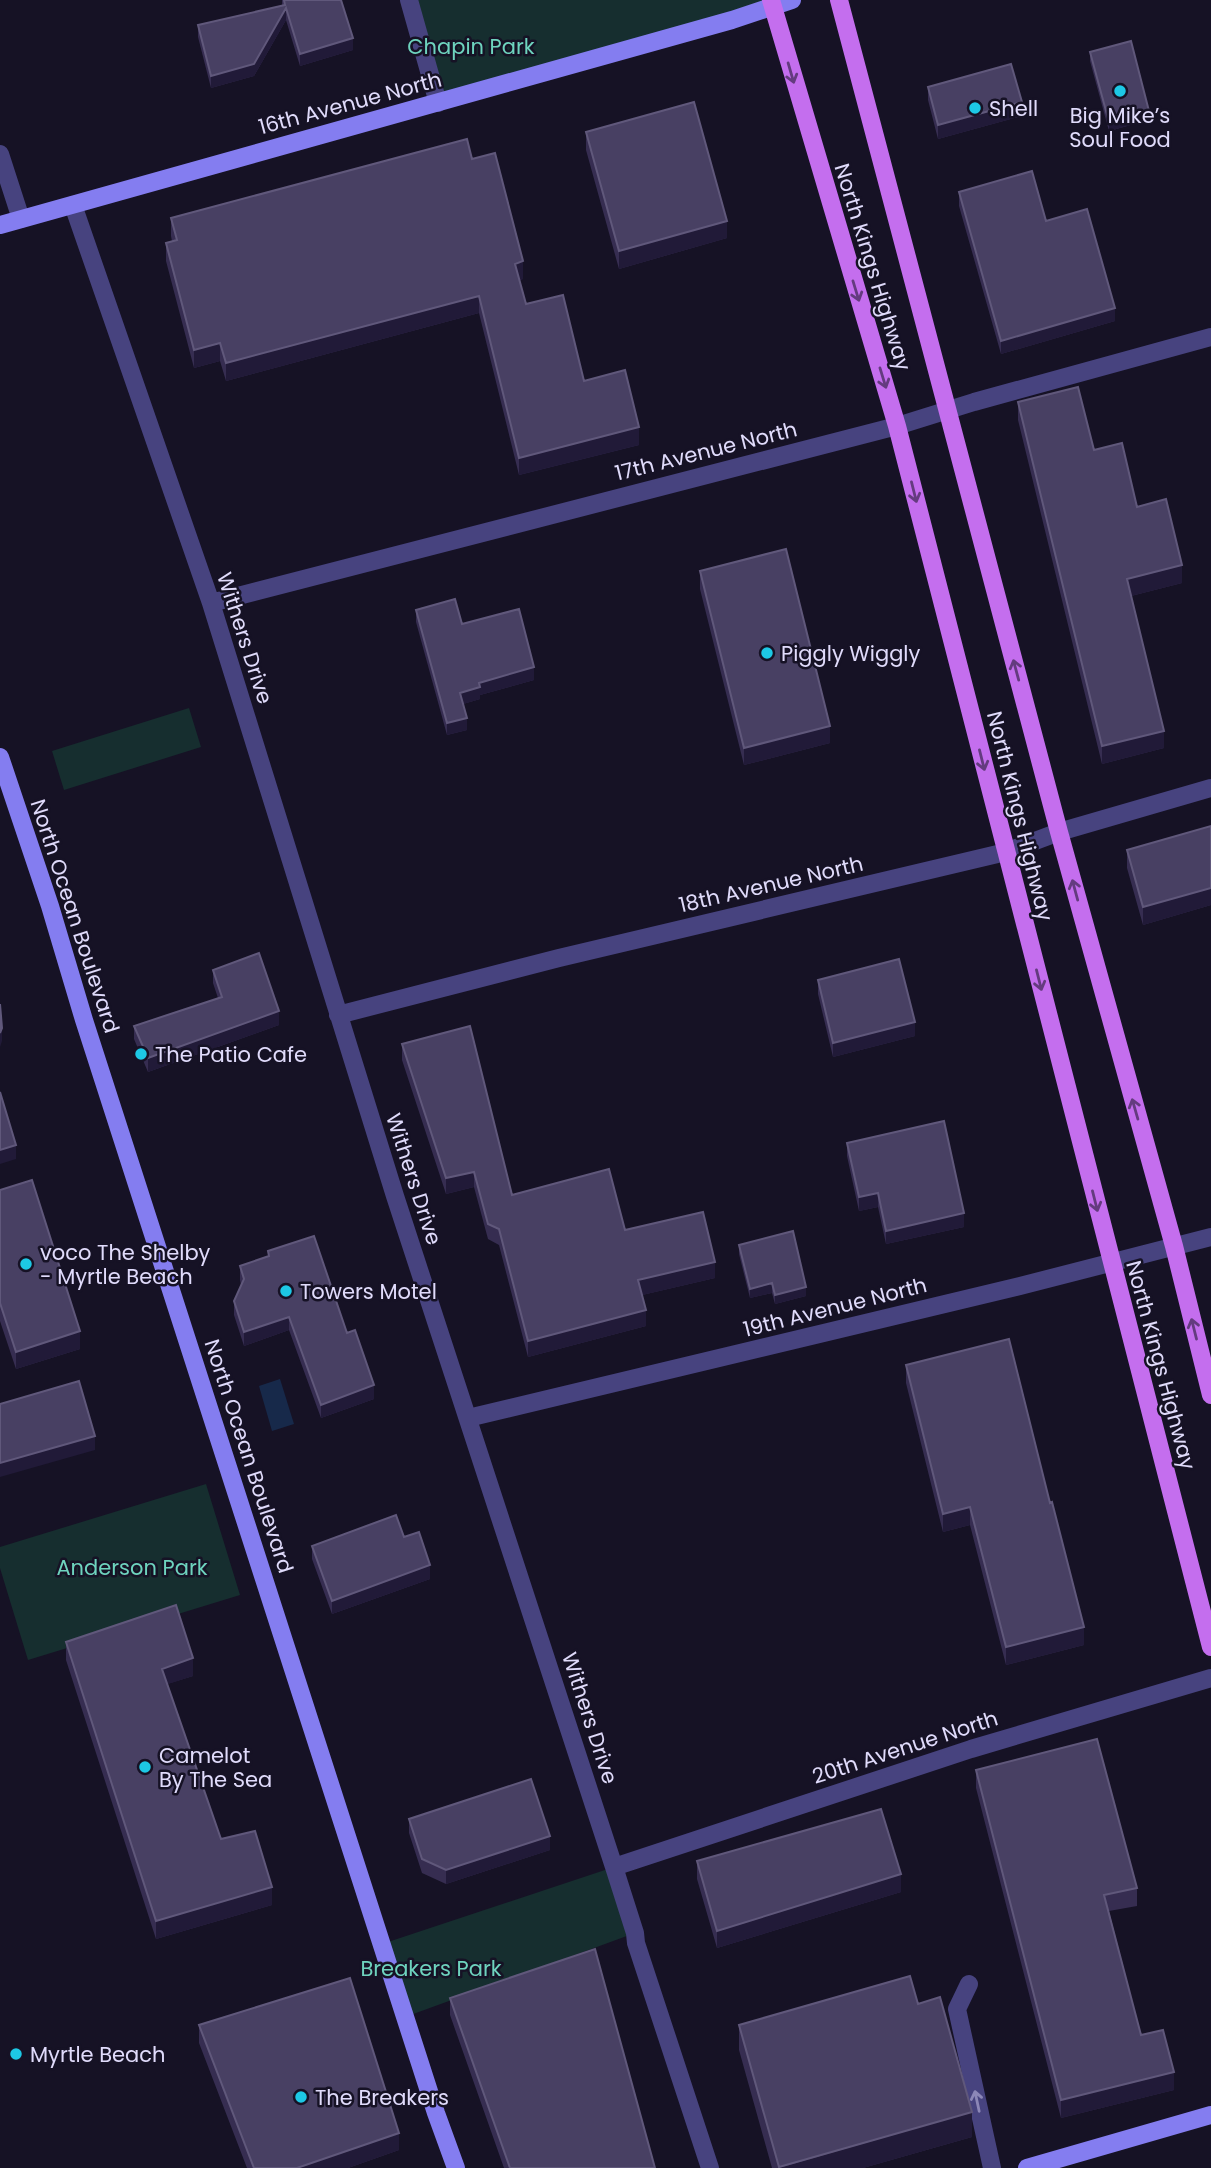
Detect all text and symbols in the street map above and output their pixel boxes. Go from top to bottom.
park label: Chapin Park [407,32,535,61]
one-way arrow [786,61,799,83]
street label: 16th Avenue North [255,65,445,141]
marker: Big Mike’s Soul Food [1112,83,1128,99]
place label: Shell [989,94,1038,123]
marker: Shell [967,100,983,116]
place label: Big Mike’s Soul Food [1069,101,1171,154]
street label: North Kings Highway [828,160,918,374]
one-way arrow [851,279,864,301]
one-way arrow [877,367,890,389]
street label: 17th Avenue North [612,414,800,488]
one-way arrow [908,480,921,503]
street label: Withers Drive [210,568,280,708]
place label: Piggly Wiggly [781,639,921,668]
marker: Piggly Wiggly [759,645,775,661]
one-way arrow [1009,659,1022,682]
street label: North Kings Highway [980,708,1060,924]
one-way arrow [976,748,989,770]
street label: North Ocean Boulevard [23,795,127,1037]
street label: 18th Avenue North [676,849,866,919]
one-way arrow [1068,879,1081,902]
one-way arrow [1033,968,1046,991]
place label: The Patio Cafe [155,1040,307,1069]
marker: The Patio Cafe [133,1046,149,1062]
one-way arrow [1128,1098,1141,1120]
street label: Withers Drive [379,1109,449,1249]
one-way arrow [1089,1189,1102,1211]
place label: voco The Shelby - Myrtle Beach [40,1238,211,1291]
marker: voco The Shelby - Myrtle Beach [18,1256,34,1272]
street label: North Kings Highway [1119,1257,1203,1473]
street label: 19th Avenue North [740,1270,930,1344]
place label: Towers Motel [300,1277,437,1306]
marker: Towers Motel [278,1283,294,1299]
one-way arrow [1187,1318,1200,1341]
street label: North Ocean Boulevard [197,1335,301,1577]
park label: Anderson Park [56,1553,208,1582]
street label: Withers Drive [555,1648,625,1788]
street label: 20th Avenue North [808,1703,1002,1791]
place label: Camelot By The Sea [159,1741,272,1794]
marker: Camelot By The Sea [137,1759,153,1775]
park label: Breakers Park [360,1954,502,1983]
place label: Myrtle Beach [30,2040,165,2069]
marker: Myrtle Beach [8,2046,24,2062]
place label: The Breakers [315,2083,449,2112]
marker: The Breakers [293,2089,309,2105]
one-way arrow [970,2090,984,2113]

